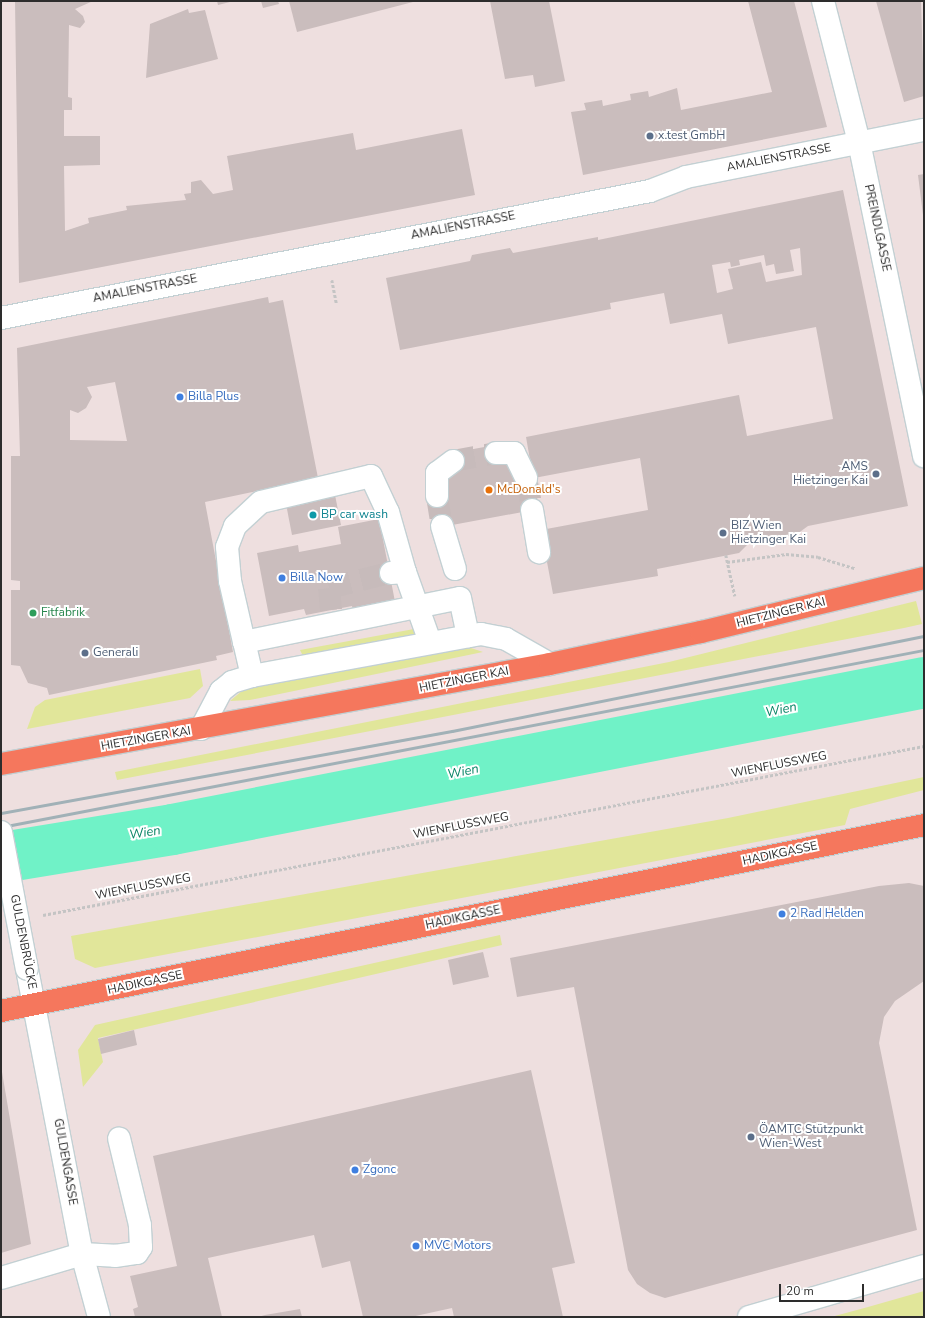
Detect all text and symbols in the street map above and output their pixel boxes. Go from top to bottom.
place label: x.test GmbH [658,129,725,143]
marker: x.test GmbH [645,131,655,141]
street label: AMALIENSTRASSE [726,141,832,175]
street label: PREINDLGASSE [861,183,893,273]
street label: AMALIENSTRASSE [410,209,516,243]
street label: AMALIENSTRASSE [92,272,198,306]
place label: Billa Plus [188,390,239,404]
marker: Billa Plus [175,392,185,402]
place label: AMS Hietzinger Kai [793,460,868,488]
marker: AMS Hietzinger Kai [871,469,881,479]
place label: McDonald's [497,483,560,497]
marker: McDonald's [484,485,494,495]
place label: BP car wash [321,508,388,522]
marker: BP car wash [308,510,318,520]
place label: BIZ Wien Hietzinger Kai [731,519,806,547]
marker: BIZ Wien Hietzinger Kai [718,528,728,538]
place label: Billa Now [290,571,343,585]
marker: Billa Now [277,573,287,583]
street label: HIETZINGER KAI [735,595,827,631]
place label: Fitfabrik [41,606,85,620]
marker: Fitfabrik [28,608,38,618]
place label: Generali [93,646,138,660]
marker: Generali [80,648,90,658]
street label: HIETZINGER KAI [418,664,510,696]
water label: Wien [764,699,798,721]
street label: HIETZINGER KAI [100,724,192,754]
street label: WIENFLUSSWEG [730,749,828,781]
water label: Wien [446,761,480,783]
street label: WIENFLUSSWEG [412,810,510,842]
water label: Wien [128,823,162,843]
street label: HADIKGASSE [741,839,819,869]
street label: WIENFLUSSWEG [94,871,192,903]
street label: GULDENBRÜCKE [7,893,39,991]
street label: HADIKGASSE [424,903,502,933]
place label: 2 Rad Helden [790,907,864,921]
marker: 2 Rad Helden [777,909,787,919]
street label: HADIKGASSE [106,968,184,998]
street label: GULDENGASSE [50,1117,80,1207]
place label: ÖAMTC Stützpunkt Wien-West [759,1123,864,1151]
marker: ÖAMTC Stützpunkt Wien-West [746,1132,756,1142]
place label: Zgonc [363,1163,396,1177]
marker: Zgonc [350,1165,360,1175]
place label: MVC Motors [424,1239,491,1253]
marker: MVC Motors [411,1241,421,1251]
scale bar [781,1276,866,1302]
text: 20 m [786,1283,814,1299]

